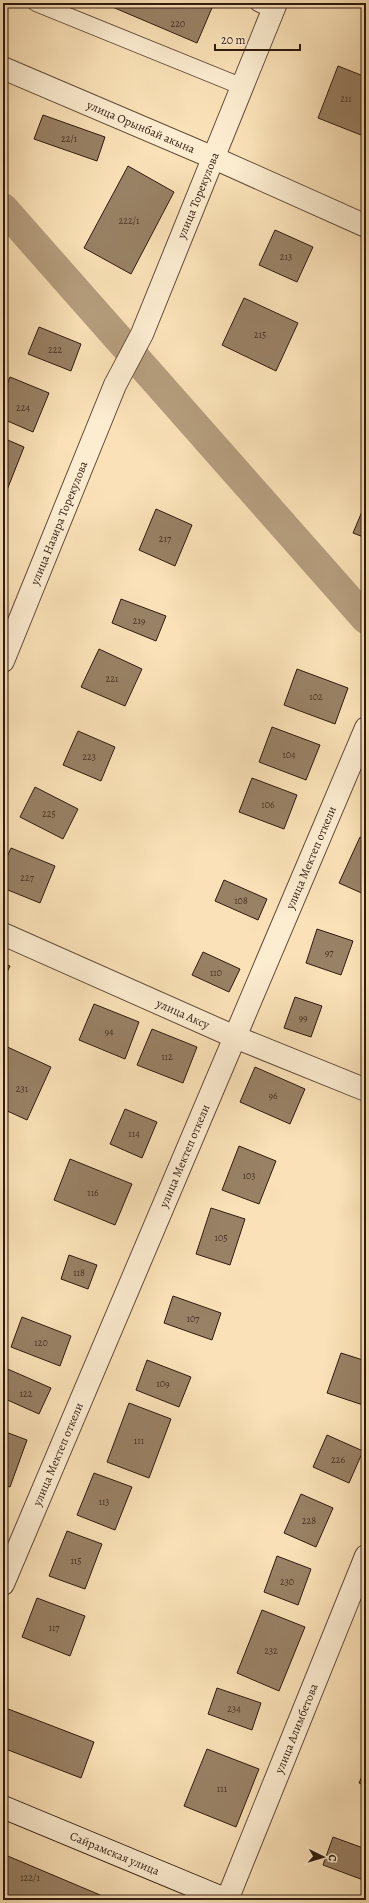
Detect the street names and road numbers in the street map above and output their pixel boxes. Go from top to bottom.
street label: улица Орынбай акына [83,96,198,157]
street label: улица Торекулова [173,150,223,242]
street label: улица Назира Торекулова [26,458,92,588]
street label: улица Мектеп откели [282,804,340,913]
street label: улица Аксу [153,995,213,1033]
street label: улица Мектеп откели [155,1102,214,1211]
street label: улица Мектеп откели [29,1400,87,1509]
street label: улица Алимбетова [271,1681,322,1777]
street label: Сайрамская улица [68,1828,162,1879]

